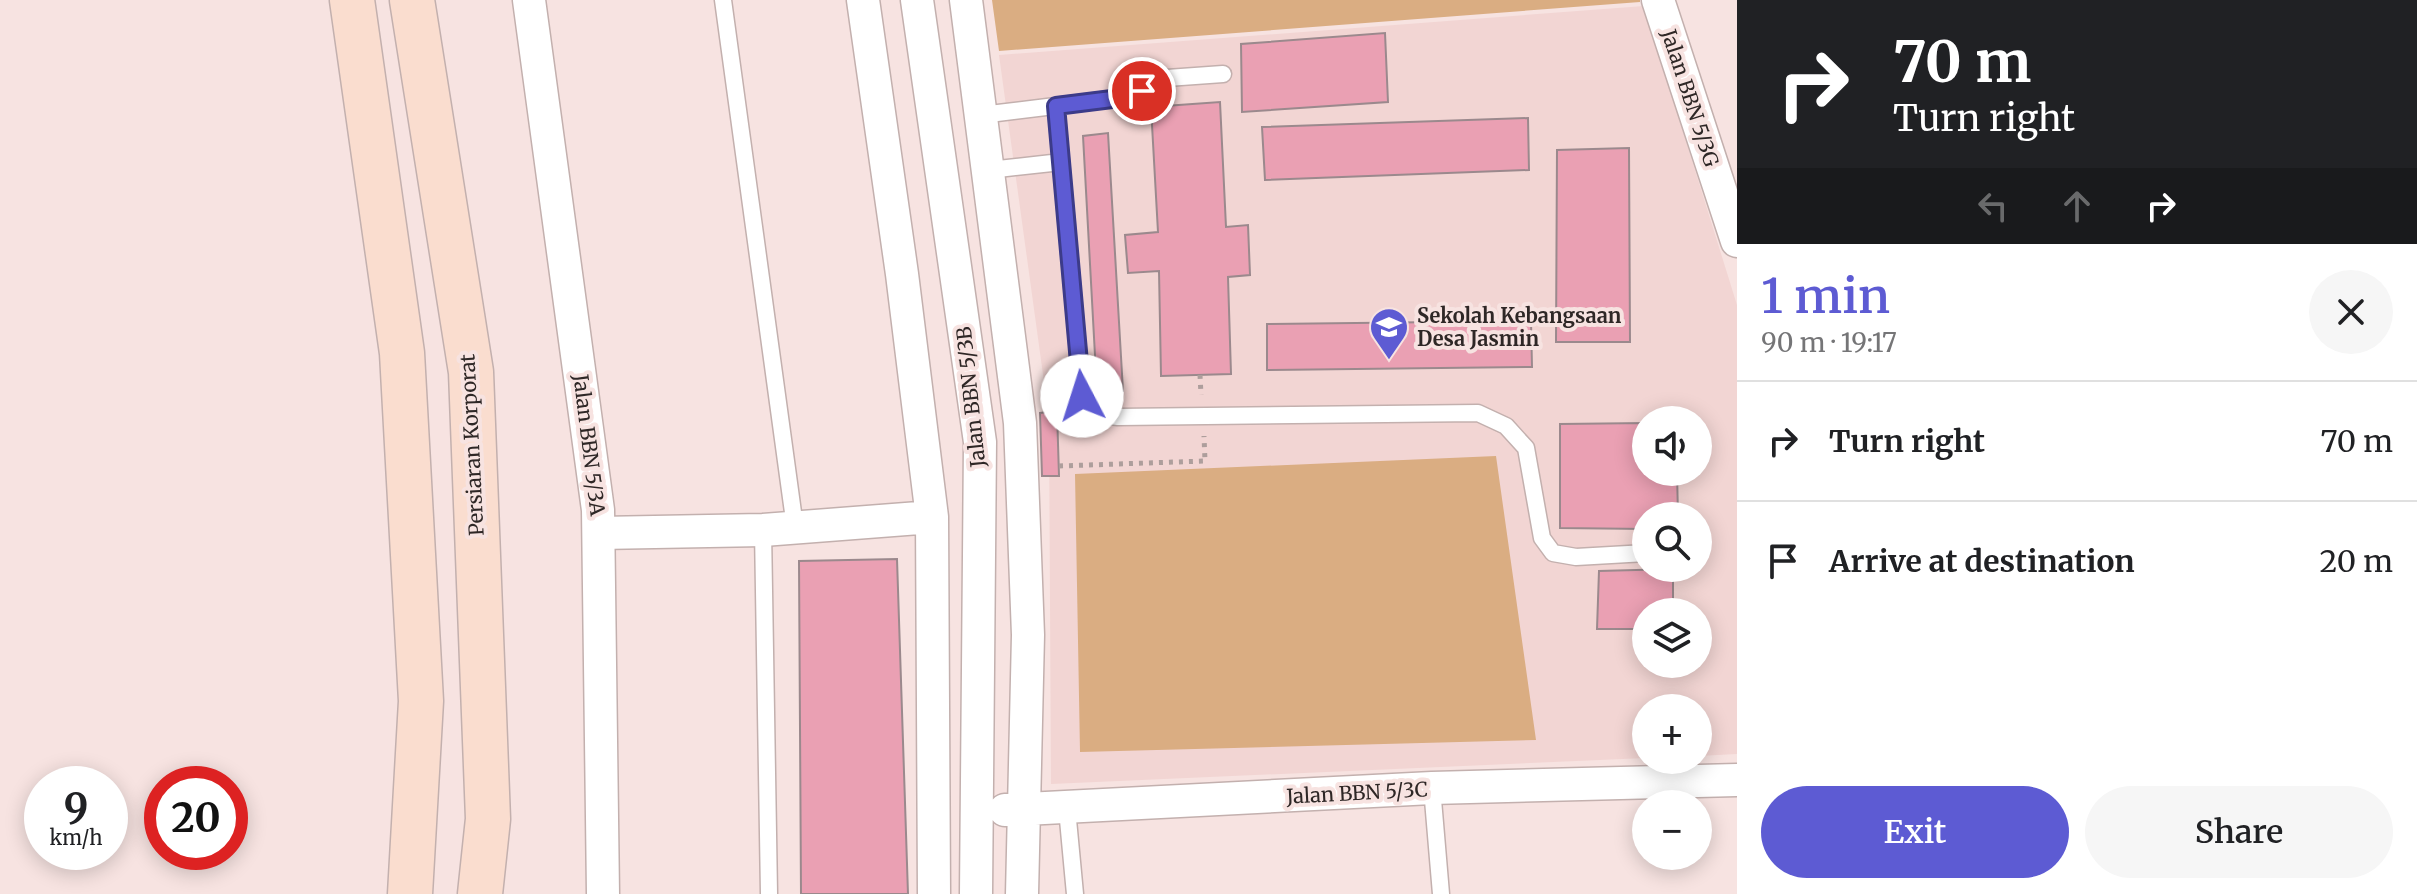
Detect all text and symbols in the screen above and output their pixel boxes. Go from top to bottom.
street label: Jalan BBN 5/3G [1656,25,1725,170]
text: 70 m [1893,27,2031,97]
icon: right [1761,32,1865,136]
pin [1108,57,1176,125]
icon: arrive [1120,69,1164,113]
text: Turn right [1893,96,2075,141]
icon: left [1971,184,2015,228]
icon: ahead [2055,184,2099,228]
icon: right [2139,184,2183,228]
text: 1 min [1761,266,1890,326]
button: close [2309,270,2393,354]
place label: Sekolah Kebangsaan Desa Jasmin [1417,303,1622,351]
school or university icon: Sekolah Kebangsaan Desa Jasmin [1368,306,1410,361]
street label: Jalan BBN 5/3B [951,326,990,470]
text: 90 m · 19:17 [1761,326,1897,359]
street label: Persiaran Korporat [454,353,489,537]
position arrow [1040,354,1124,438]
street label: Jalan BBN 5/3A [568,372,611,518]
map controls [1632,406,1712,870]
button: sound [1632,406,1712,486]
icon: right [1761,419,1805,463]
text: Turn right [1829,422,1985,460]
text: 70 m [2320,422,2393,460]
button: search [1632,502,1712,582]
icon: arrive [1761,539,1805,583]
text: Arrive at destination [1829,542,2135,580]
text: 20 m [2320,542,2393,580]
button: layers [1632,598,1712,678]
button: + [1632,694,1712,774]
speed limit sign: 20 [144,766,248,870]
street label: Jalan BBN 5/3C [1285,776,1428,809]
text: 9 [64,783,88,833]
button: Exit [1761,786,2069,878]
button: Share [2085,786,2393,878]
button: − [1632,790,1712,870]
text: km/h [50,825,102,850]

